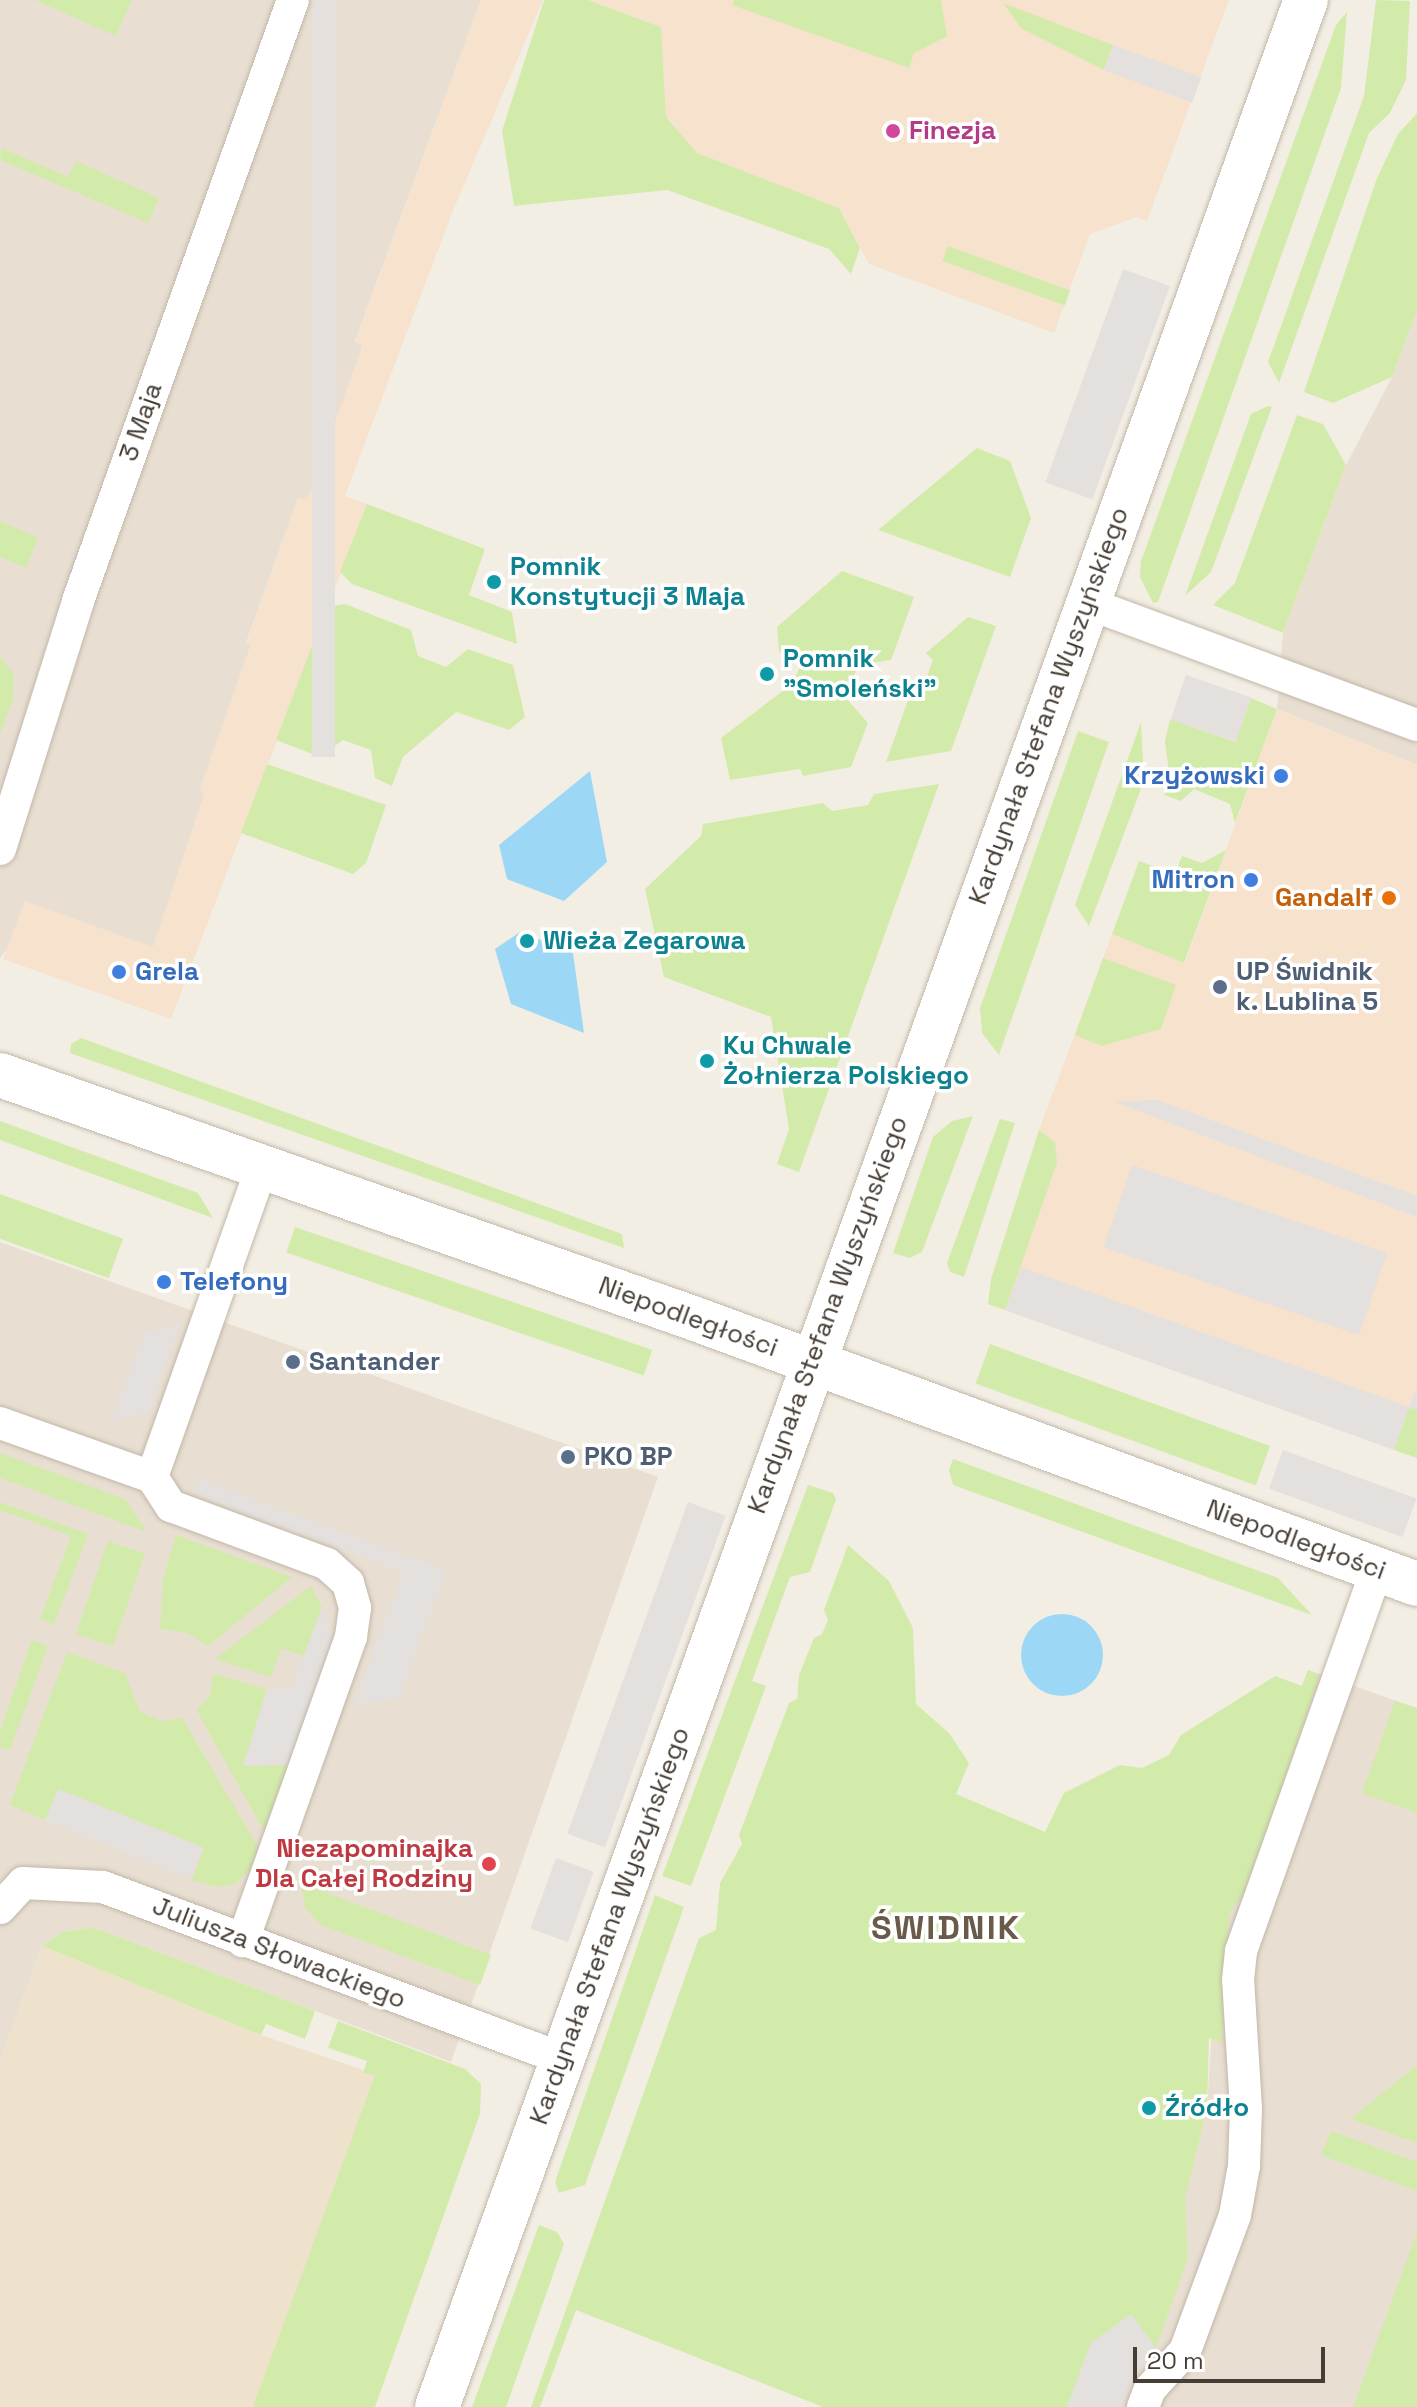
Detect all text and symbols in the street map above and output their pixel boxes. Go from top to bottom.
place label: Finezja [909,115,996,147]
marker: Finezja [884,122,902,140]
street label: 3 Maja [113,379,169,465]
street label: Kardynała Stefana Wyszyńskiego [962,503,1136,909]
place label: Pomnik Konstytucji 3 Maja [510,551,745,612]
marker: Pomnik Konstytucji 3 Maja [485,573,503,591]
place label: Pomnik "Smoleński" [783,643,937,704]
marker: Pomnik "Smoleński" [758,665,776,683]
place label: Krzyżowski [1124,760,1265,792]
marker: Krzyżowski [1272,767,1290,785]
place label: Mitron [1152,864,1235,896]
marker: Mitron [1242,871,1260,889]
place label: Gandalf [1275,882,1373,914]
marker: Gandalf [1380,889,1398,907]
place label: Wieża Zegarowa [543,925,746,957]
marker: Wieża Zegarowa [518,932,536,950]
place label: Grela [135,956,199,988]
place label: UP Świdnik k. Lublina 5 [1236,956,1379,1018]
marker: Grela [110,963,128,981]
marker: UP Świdnik k. Lublina 5 [1211,978,1229,996]
place label: Ku Chwale Żołnierza Polskiego [723,1030,969,1092]
marker: Ku Chwale Żołnierza Polskiego [698,1052,716,1070]
street label: Kardynała Stefana Wyszyńskiego [741,1112,915,1518]
place label: Telefony [180,1266,288,1298]
street label: Niepodległości [594,1270,782,1364]
marker: Telefony [155,1273,173,1291]
place label: Santander [309,1346,440,1378]
marker: Santander [284,1353,302,1371]
place label: PKO BP [584,1441,672,1473]
marker: PKO BP [559,1448,577,1466]
street label: Niepodległości [1202,1493,1390,1587]
street label: Kardynała Stefana Wyszyńskiego [523,1723,697,2129]
place label: Niezapominajka Dla Całej Rodziny [255,1833,473,1894]
marker: Niezapominajka Dla Całej Rodziny [480,1855,498,1873]
street label: Juliusza Słowackiego [148,1890,410,2016]
district label: ŚWIDNIK [871,1908,1021,1948]
place label: Źródło [1165,2092,1249,2124]
marker: Źródło [1140,2099,1158,2117]
scale bar [1137,2331,1329,2381]
text: 20 m [1147,2345,1204,2376]

